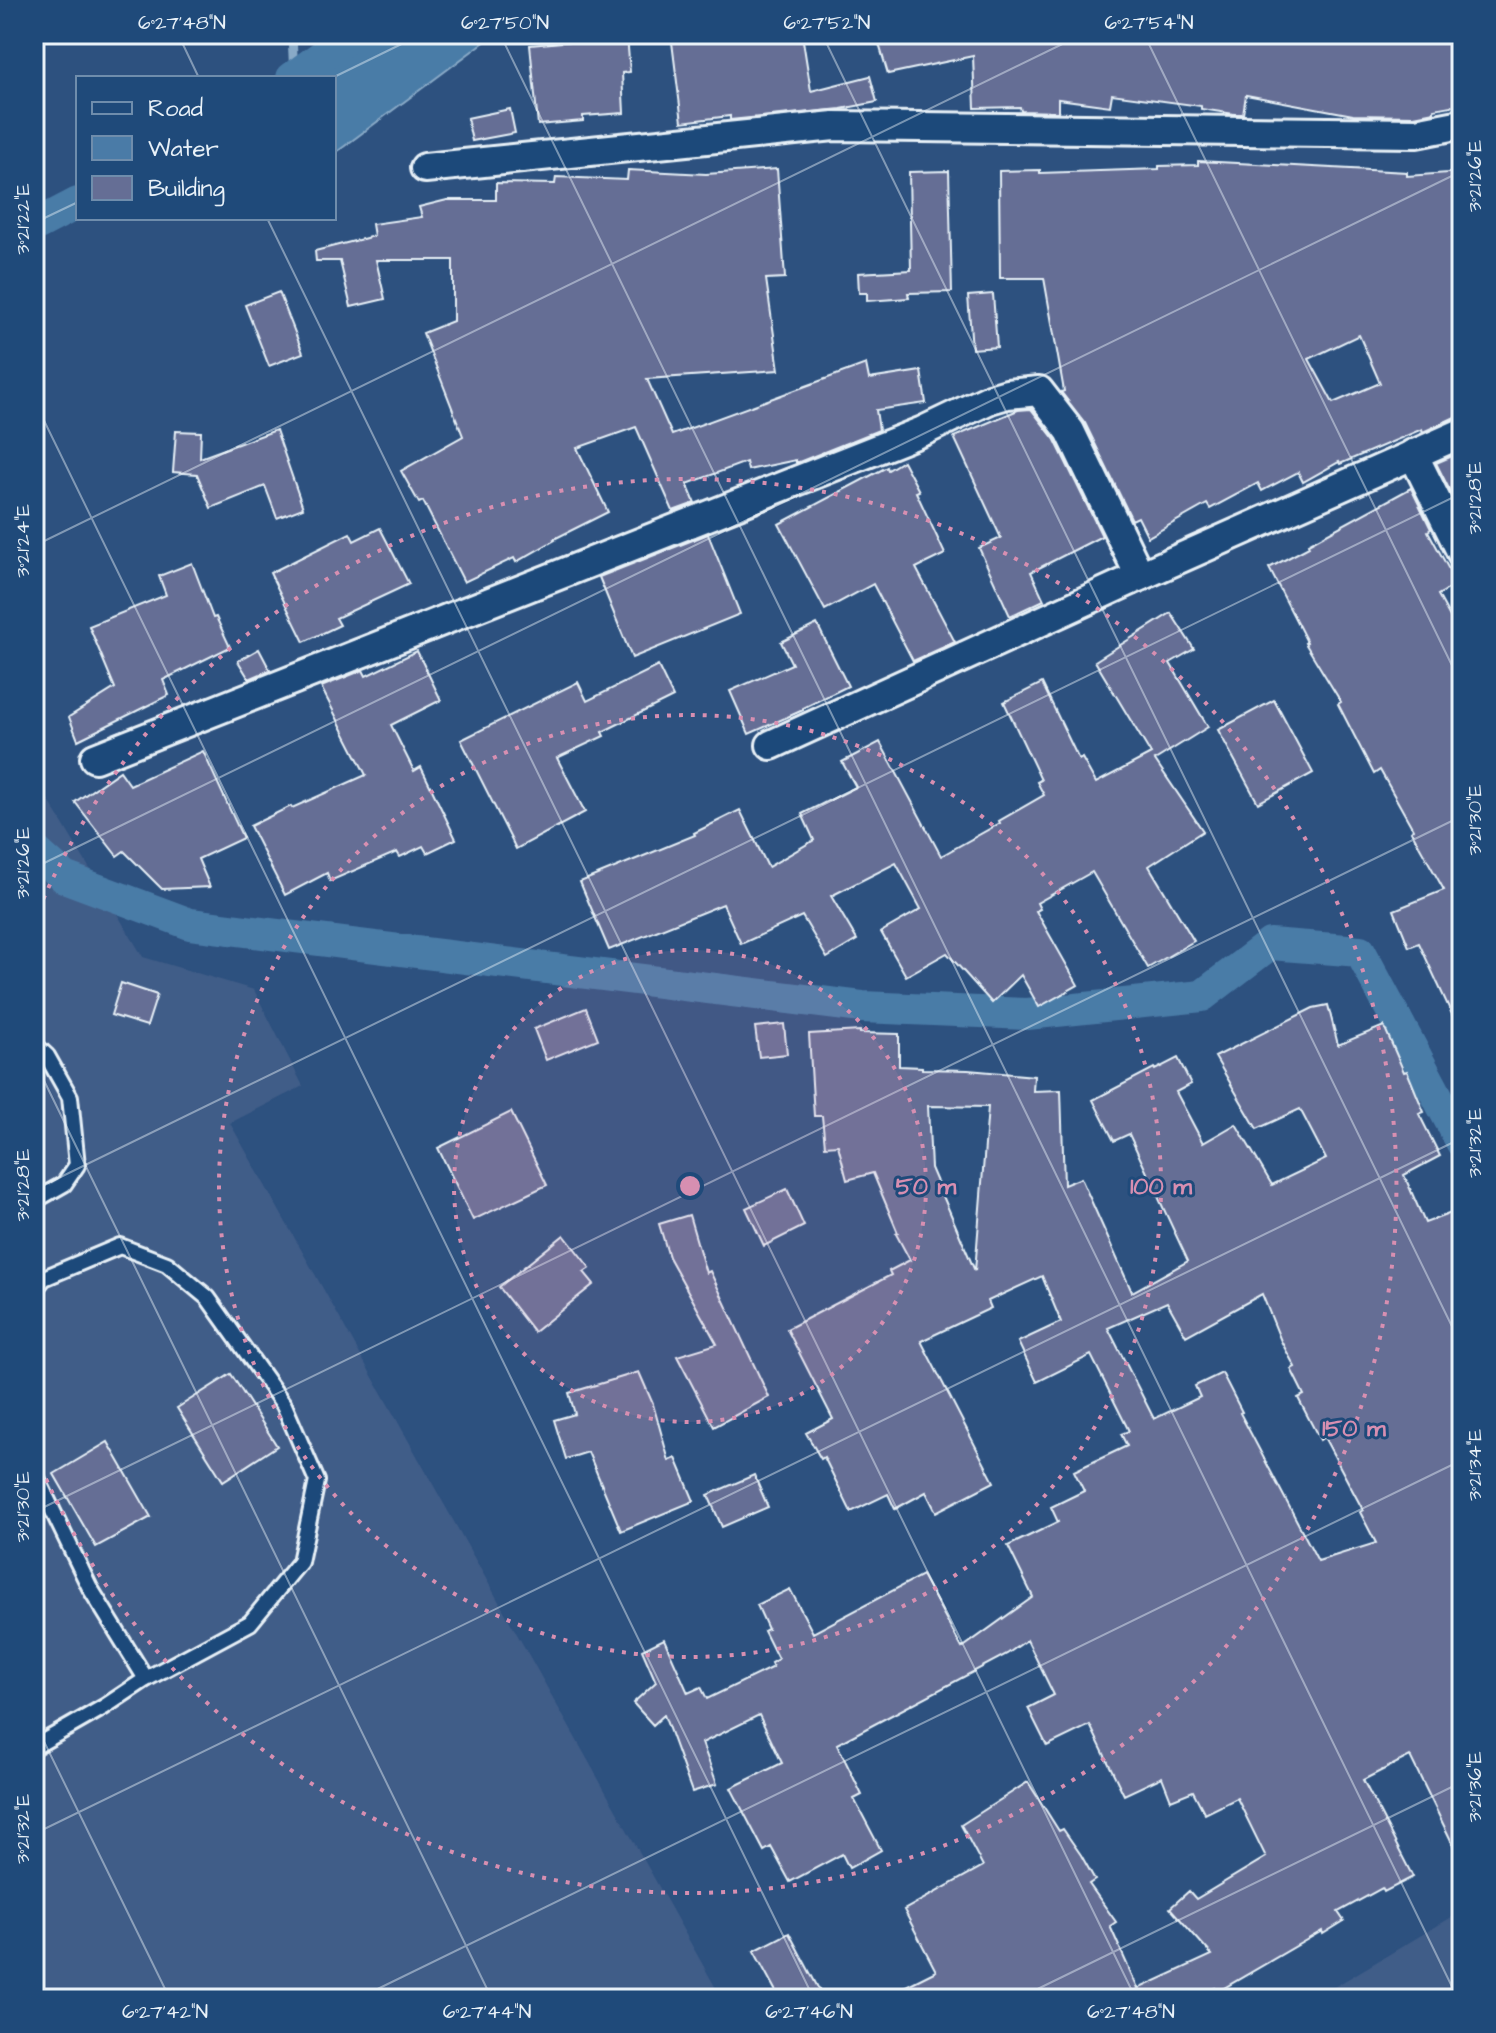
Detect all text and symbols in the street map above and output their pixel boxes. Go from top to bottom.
text: 6°27'48"N [138,9,226,37]
text: 6°27'50"N [461,9,549,37]
text: 6°27'52"N [784,9,870,37]
text: 6°27'54"N [1105,9,1193,37]
legend [76,76,336,220]
text: Road [148,92,203,126]
text: Water [148,132,219,166]
text: 3°21'26"E [1461,140,1489,212]
text: Building [148,172,225,207]
text: 3°21'22"E [9,183,37,255]
text: 3°21'28"E [1461,461,1489,534]
text: 3°21'24"E [9,504,37,578]
text: 3°21'30"E [1461,784,1489,856]
text: 3°21'26"E [9,827,37,899]
text: 3°21'32"E [1461,1108,1489,1178]
text: 3°21'28"E [9,1148,37,1221]
text: 50 m [896,1170,957,1204]
text: 100 m [1130,1170,1192,1204]
centre of rings [676,1172,704,1200]
text: 150 m [1322,1412,1386,1446]
text: 3°21'34"E [1461,1429,1489,1501]
text: 3°21'30"E [9,1471,37,1543]
text: 3°21'36"E [1461,1751,1489,1823]
text: 3°21'32"E [9,1794,37,1864]
text: 6°27'42"N [122,1998,208,2026]
text: 6°27'44"N [443,1998,531,2026]
text: 6°27'46"N [765,1998,853,2026]
text: 6°27'48"N [1087,1998,1175,2026]

